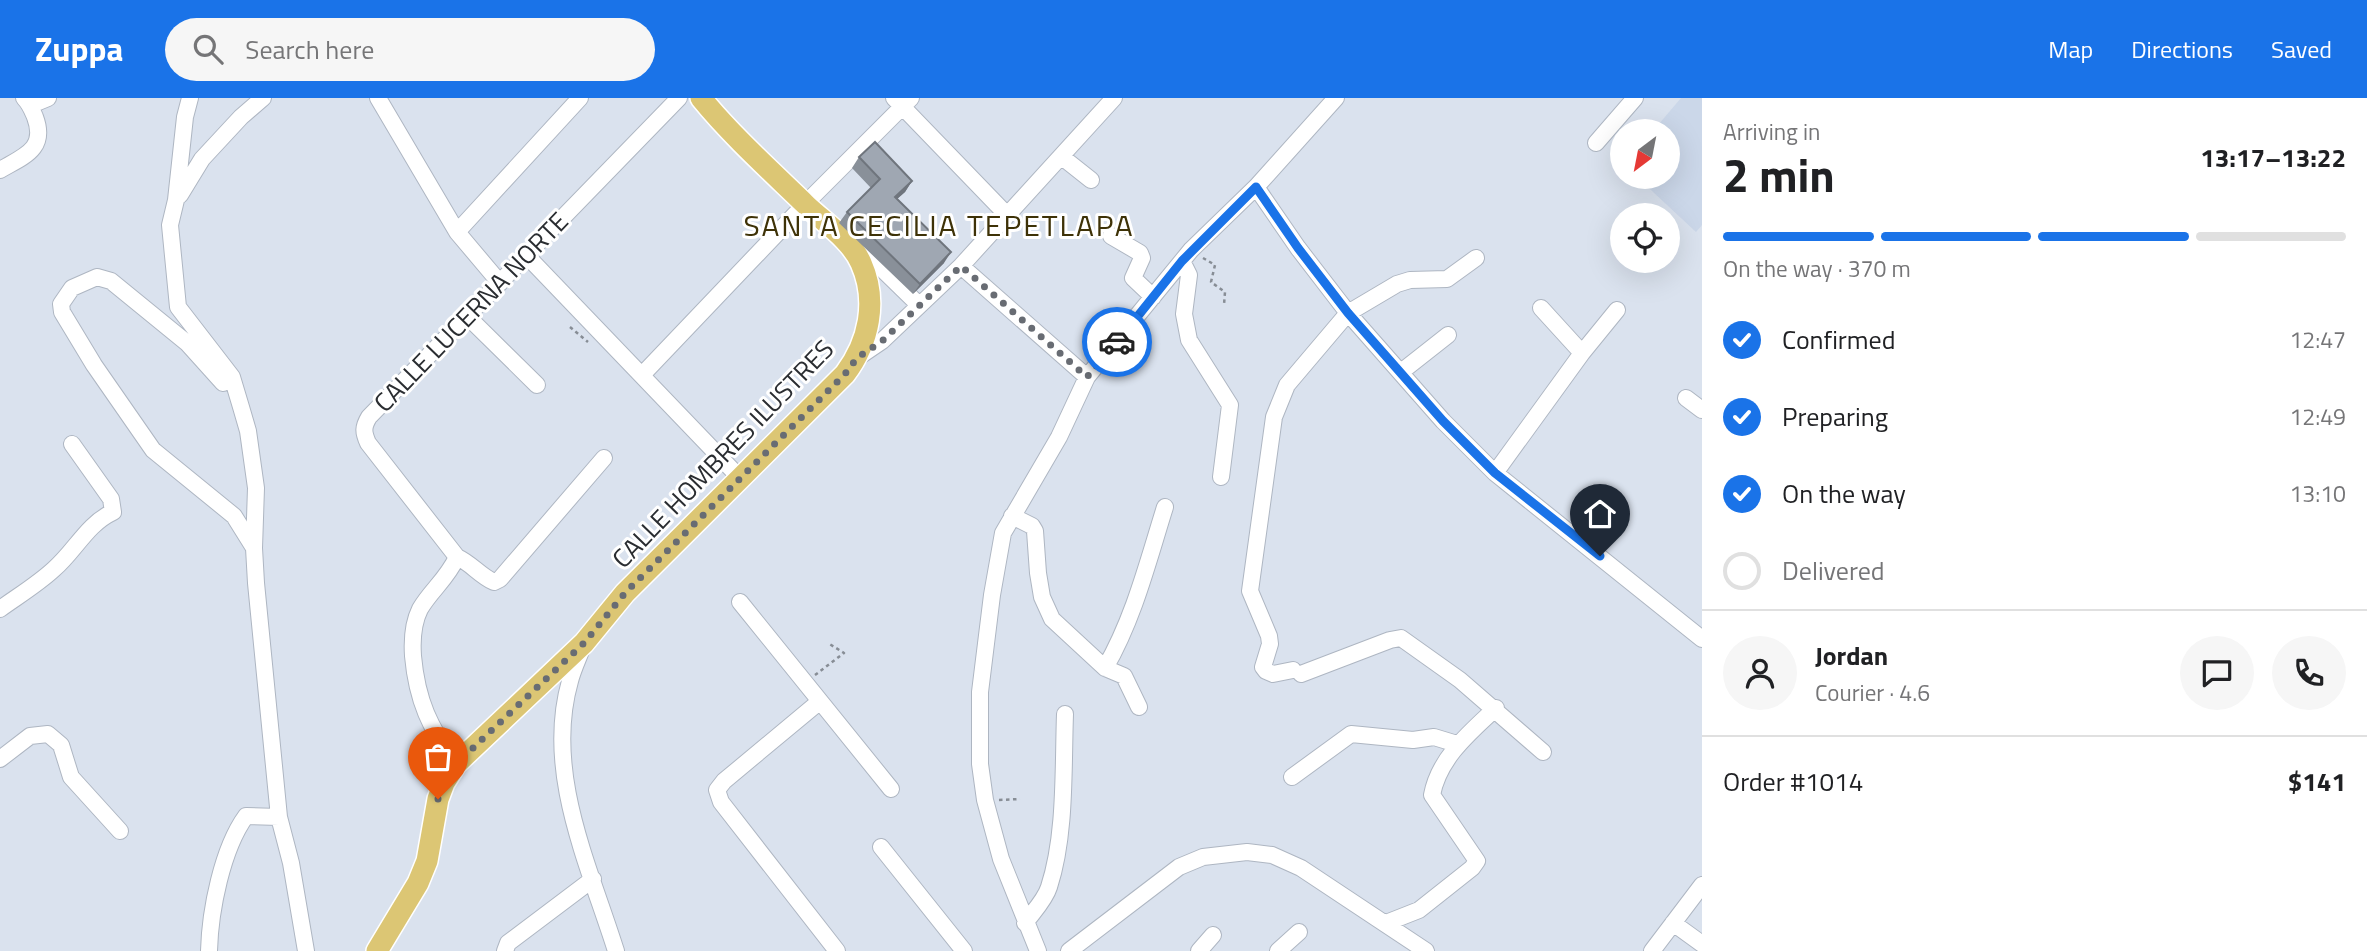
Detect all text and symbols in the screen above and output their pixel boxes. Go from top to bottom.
search box [165,18,655,81]
text: Zuppa [35,24,123,74]
icon: search [189,30,227,68]
text: Search here [245,30,374,69]
text: Map [2048,31,2093,67]
text: Directions [2131,31,2233,67]
text: Saved [2271,31,2332,67]
text: Arriving in [1723,114,1820,149]
north arrow [1610,119,1680,189]
map controls [1610,119,1680,273]
text: 13:17–13:22 [2200,138,2346,177]
text: 2 min [1723,140,1835,210]
district label: SANTA CECILIA TEPETLAPA [743,202,1135,248]
street label: CALLE LUCERNA NORTE [364,203,577,421]
button: locate [1610,203,1680,273]
text: On the way · 370 m [1723,251,1911,286]
courier [1082,307,1152,377]
text: Confirmed [1782,320,1896,359]
icon: check [1723,321,1761,359]
text: 12:47 [2289,322,2346,357]
icon: car [1098,323,1136,361]
street label: CALLE HOMBRES ILUSTRES [603,330,843,577]
text: Preparing [1782,397,1888,436]
icon: check [1723,398,1761,436]
text: 12:49 [2289,399,2346,434]
text: On the way [1782,474,1906,513]
icon: check [1723,475,1761,513]
text: 13:10 [2289,476,2346,511]
pin [1570,484,1630,556]
icon: home [1581,495,1619,533]
text: Delivered [1782,551,1885,590]
button: person [1723,636,1797,710]
text: Jordan [1815,636,1888,675]
button: chat [2180,636,2254,710]
button: phone [2272,636,2346,710]
text: Courier · 4.6 [1815,675,1930,710]
pin [408,727,468,799]
icon: bag [419,738,457,776]
text: Order #1014 [1723,762,1863,801]
text: $141 [2288,762,2346,801]

